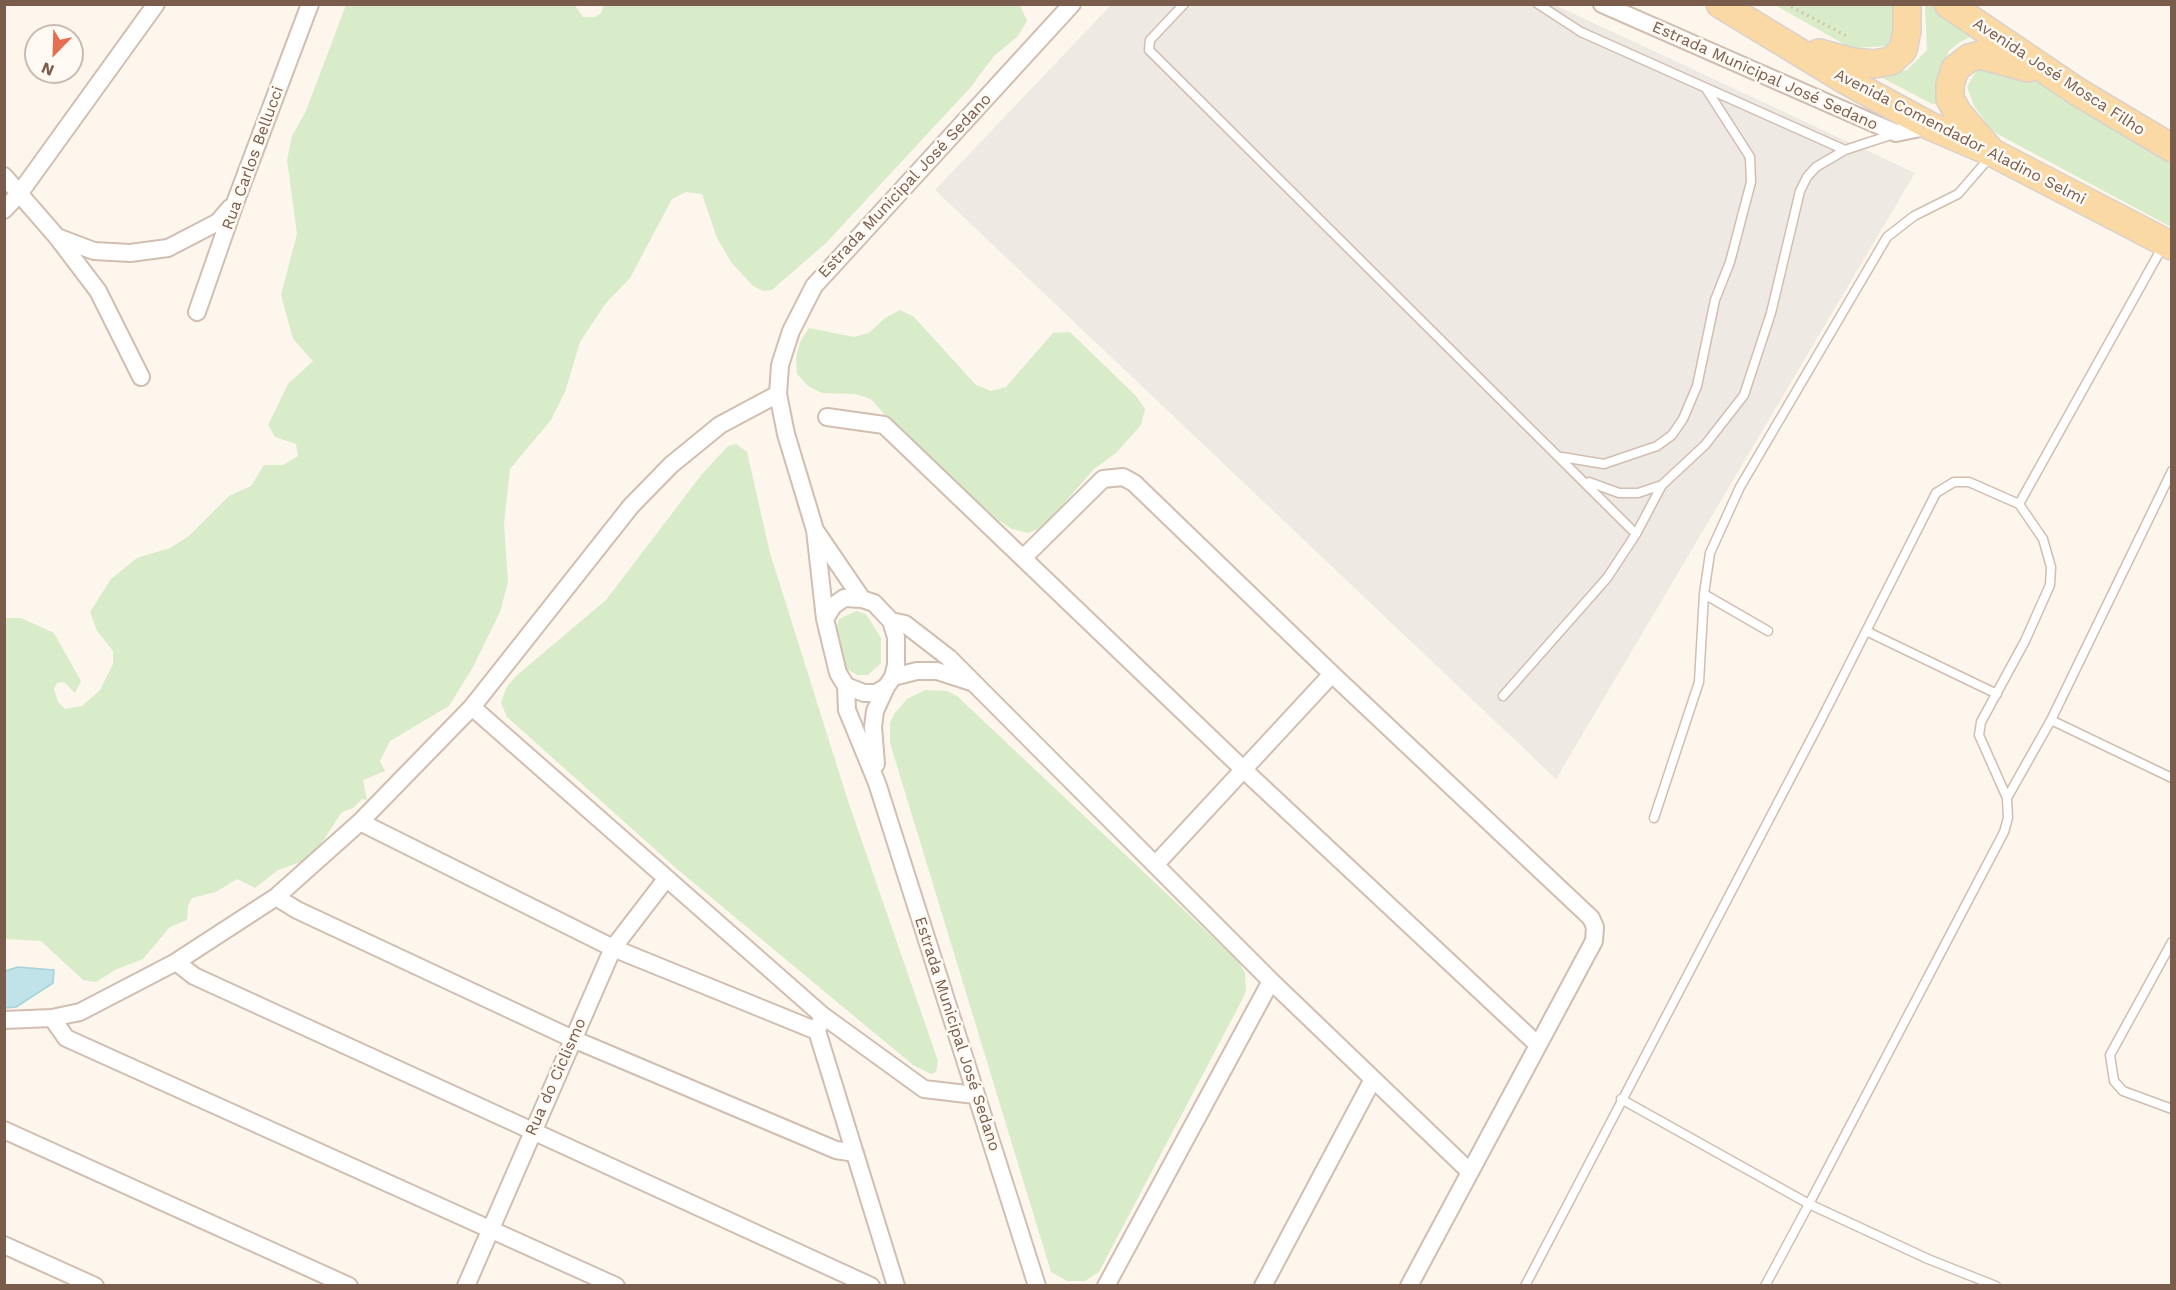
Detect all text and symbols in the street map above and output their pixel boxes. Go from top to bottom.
street label: Avenida José Mosca Filho [1969,14,2149,140]
street label: Estrada Municipal José Sedano [1649,17,1881,135]
north arrow [24,24,84,84]
text: N [38,58,57,80]
street label: Avenida Comendador Aladino Selmi [1831,65,2089,209]
street label: Rua Carlos Bellucci [218,84,288,232]
street label: Estrada Municipal José Sedano [814,90,996,282]
street label: Estrada Municipal José Sedano [910,914,1004,1154]
street label: Rua do Ciclismo [521,1015,591,1139]

